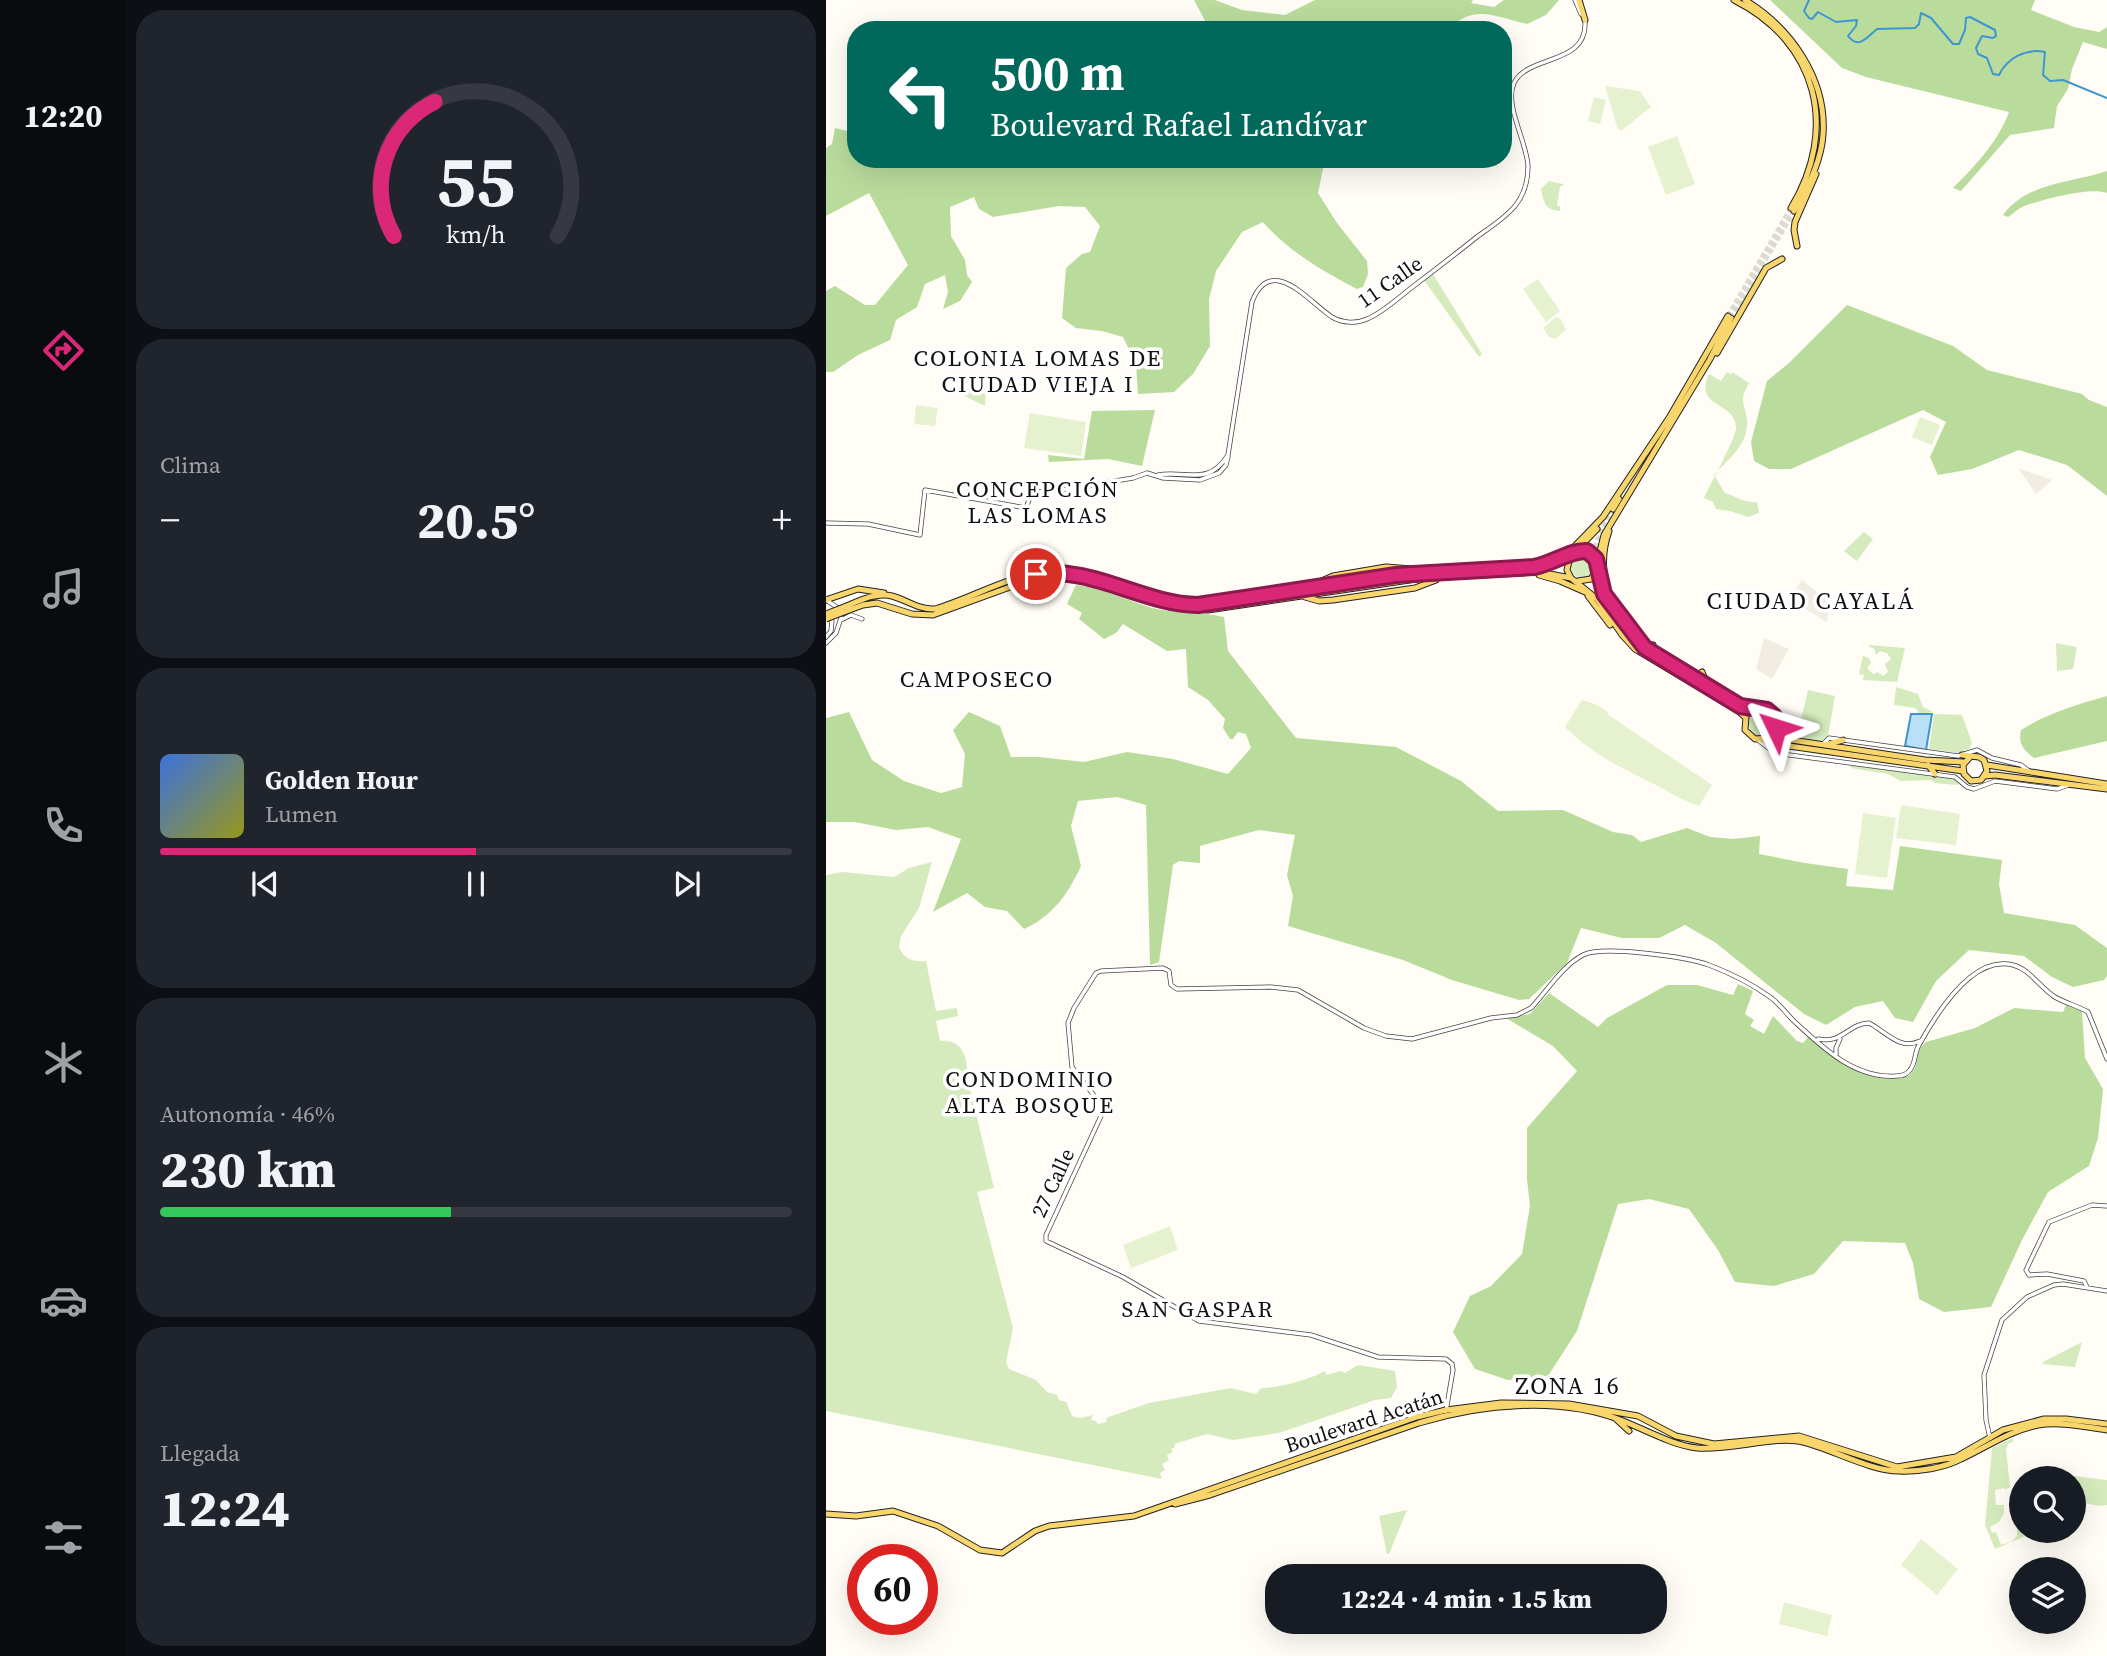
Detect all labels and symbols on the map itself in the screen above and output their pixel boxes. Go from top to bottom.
street label: 11 Calle [1351,249,1428,314]
district label: COLONIA LOMAS DE CIUDAD VIEJA I [914,342,1162,400]
district label: CONCEPCIÓN LAS LOMAS [956,473,1120,531]
pin [1006,544,1066,604]
district label: CIUDAD CAYALÁ [1707,584,1915,617]
district label: CAMPOSECO [900,663,1054,695]
position arrow [1739,691,1813,765]
district label: CONDOMINIO ALTA BOSQUE [945,1063,1115,1121]
street label: 27 Calle [1024,1144,1081,1222]
district label: SAN GASPAR [1121,1293,1275,1325]
district label: ZONA 16 [1515,1369,1621,1402]
street label: Boulevard Acatán [1281,1381,1447,1460]
speed limit sign: 60 [847,1544,938,1635]

